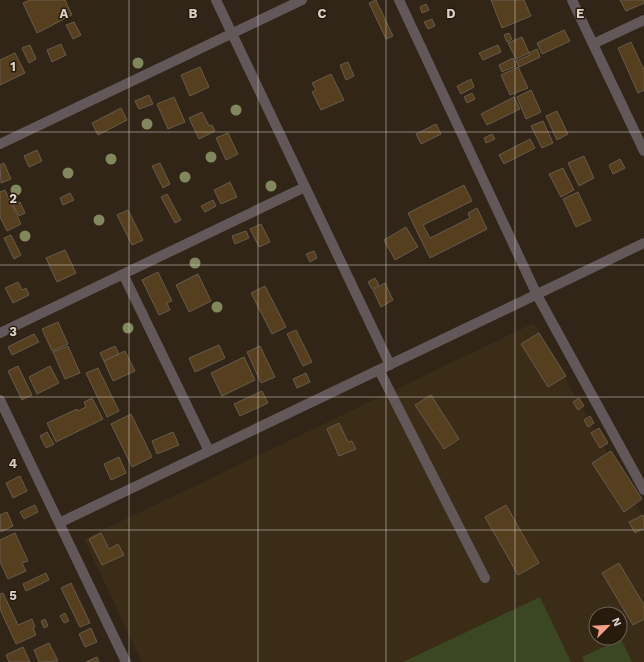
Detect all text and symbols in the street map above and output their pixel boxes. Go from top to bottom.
text: A [60,6,69,21]
text: B [189,6,198,21]
text: C [318,6,327,21]
text: D [446,6,456,21]
text: E [576,6,584,21]
text: 1 [10,59,16,74]
text: 2 [9,191,17,206]
text: 3 [9,324,17,339]
text: 4 [9,456,18,471]
text: 5 [9,588,17,603]
north arrow [588,606,628,646]
text: N [609,616,624,629]

